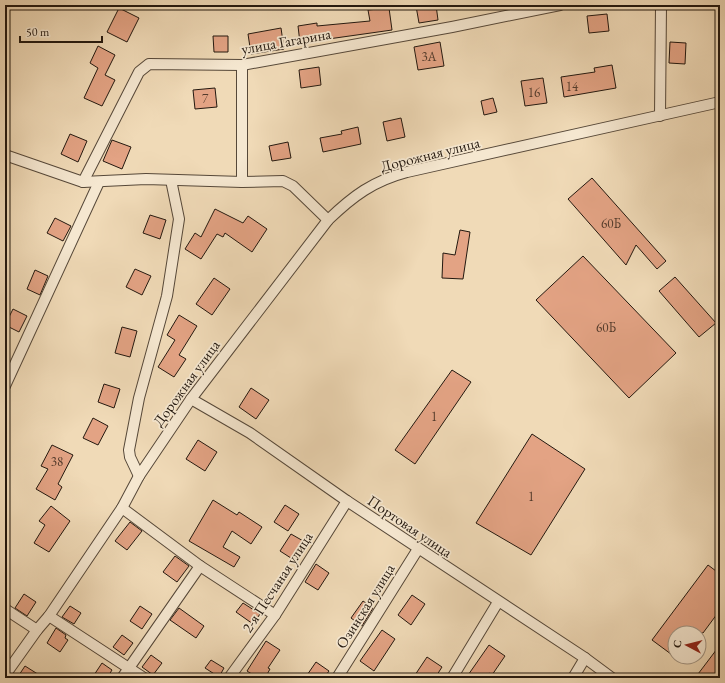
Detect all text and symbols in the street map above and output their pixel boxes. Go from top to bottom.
scale bar [20,18,102,44]
text: 50 m [26,24,50,40]
street label: улица Гагарина [240,24,332,58]
house number: 3А [421,48,438,65]
house number: 14 [566,78,579,95]
house number: 16 [528,84,540,101]
house number: 7 [202,90,209,107]
street label: Дорожная улица [378,132,482,176]
house number: 60Б [601,215,621,232]
house number: 60Б [596,319,616,336]
street label: Дорожная улица [148,336,224,430]
house number: 1 [431,408,437,425]
house number: 38 [51,453,63,470]
house number: 1 [528,488,534,505]
street label: Портовая улица [364,491,456,561]
street label: 2-я Песчаная улица [237,528,317,636]
street label: Озинская улица [331,560,399,652]
north arrow [667,625,707,665]
text: С [670,639,685,649]

